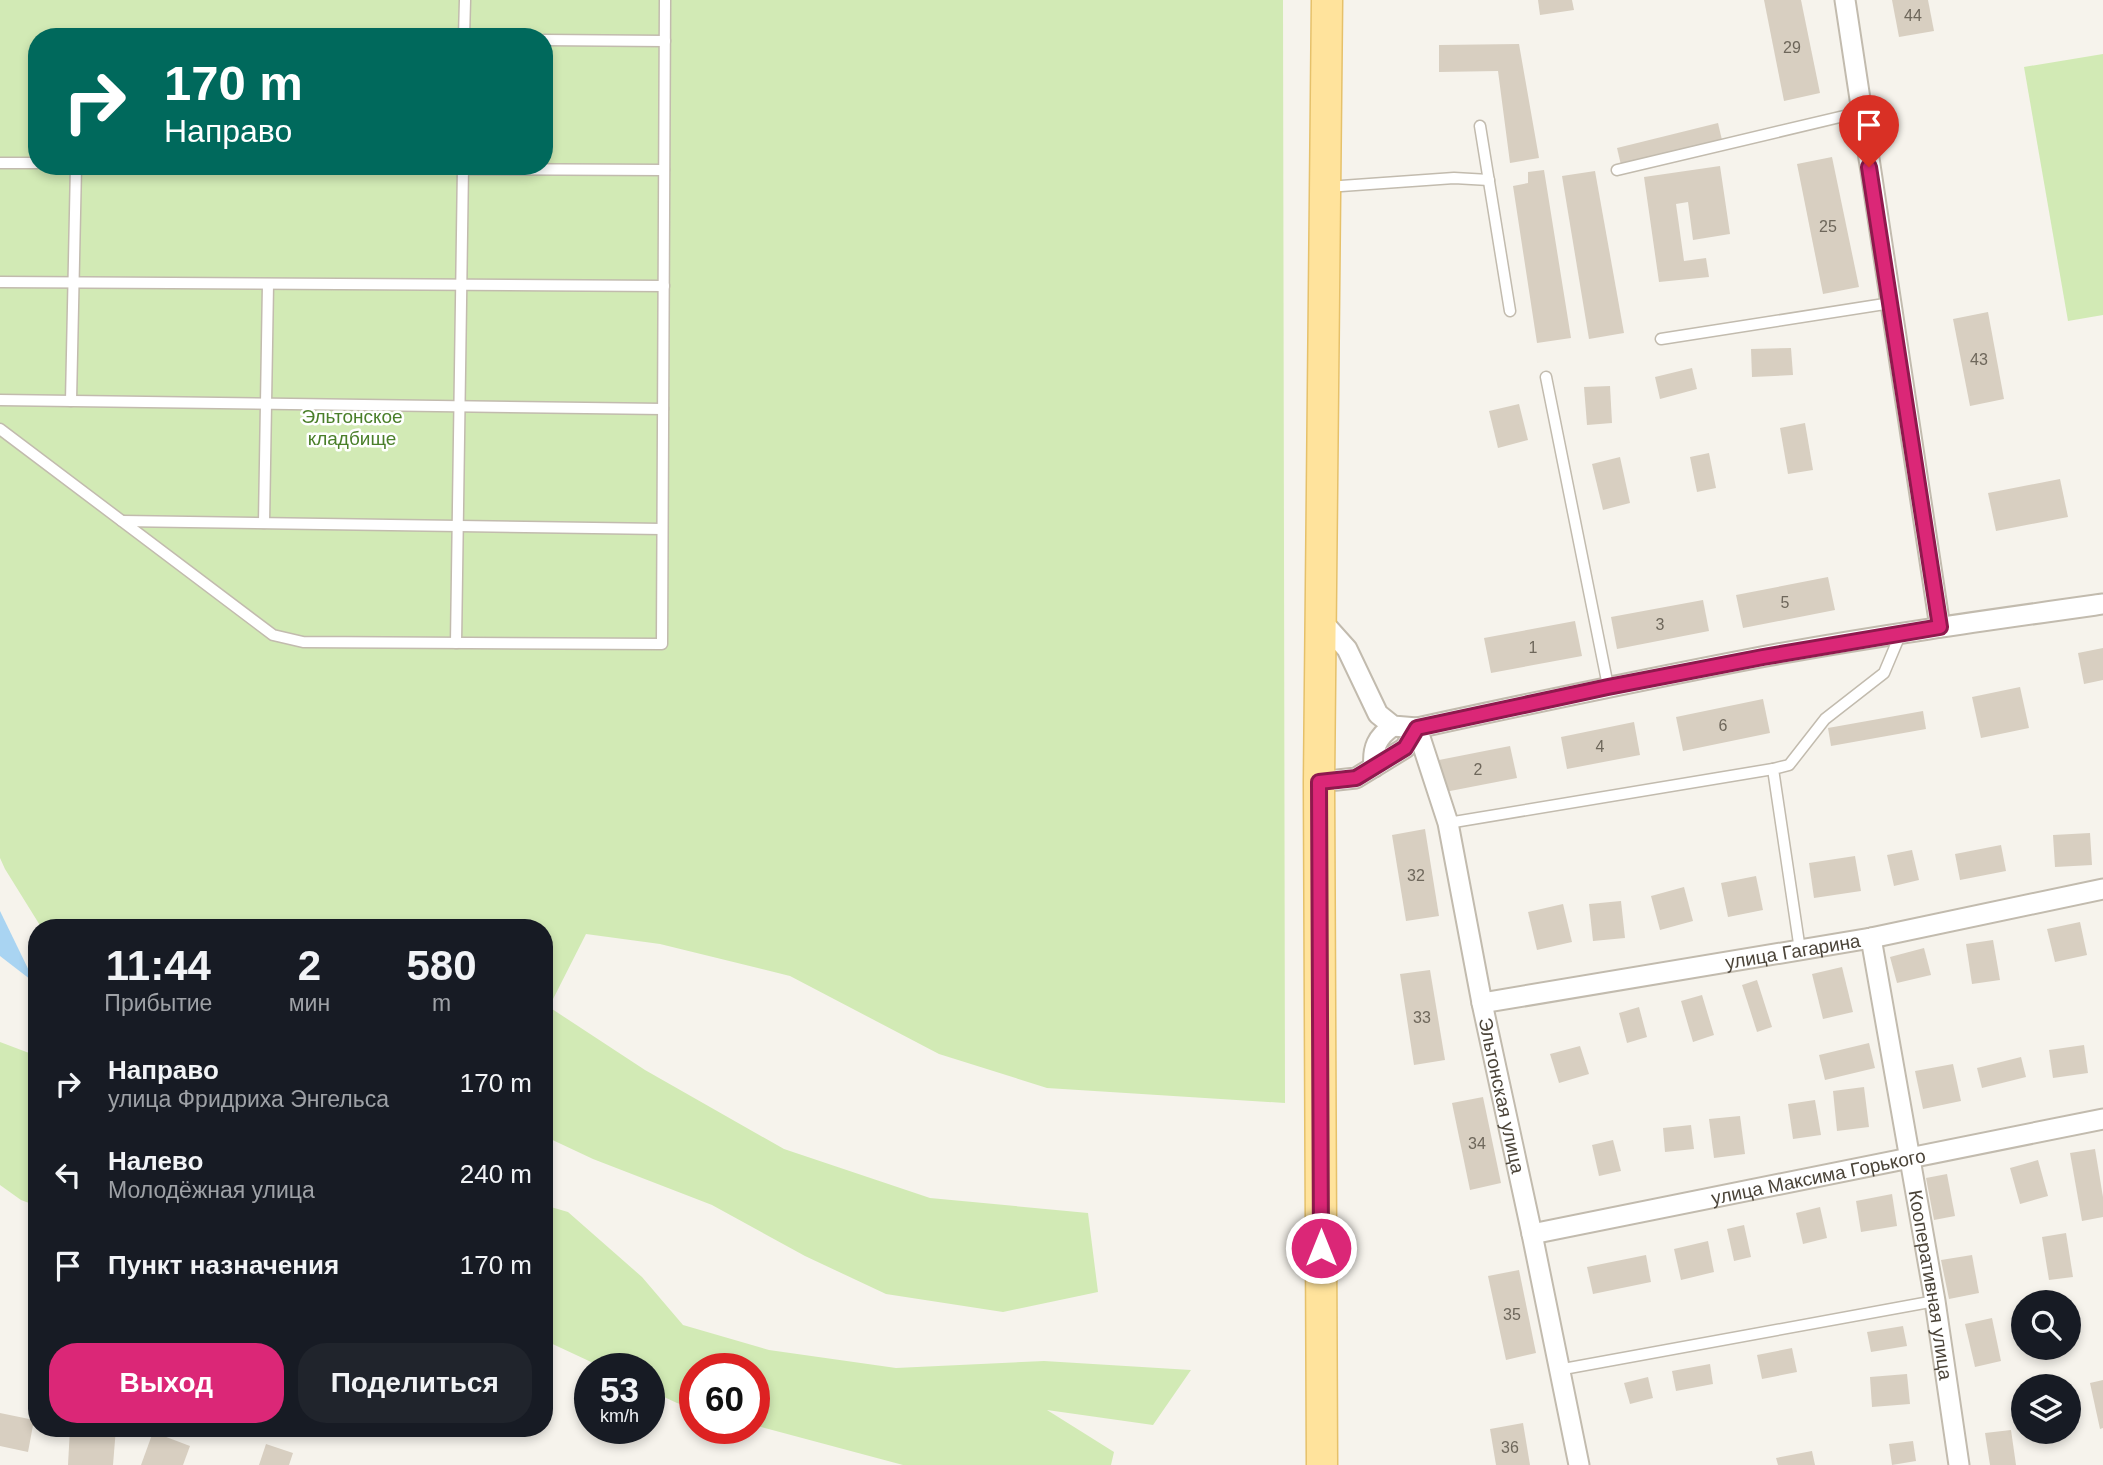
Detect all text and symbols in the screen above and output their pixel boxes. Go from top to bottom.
house number: 44 [1904,7,1922,24]
house number: 29 [1783,39,1801,56]
icon: right [49,56,140,147]
text: 170 m [164,56,303,110]
pin [1839,95,1899,167]
icon: arrive [1850,106,1888,144]
text: Направо [164,113,292,149]
house number: 25 [1819,218,1837,235]
house number: 43 [1970,351,1988,368]
park label: Эльтонское кладбище [301,406,403,449]
house number: 5 [1781,594,1790,611]
house number: 3 [1656,616,1665,633]
house number: 1 [1529,639,1538,656]
house number: 6 [1719,717,1728,734]
house number: 4 [1596,738,1605,755]
house number: 2 [1474,761,1483,778]
house number: 32 [1407,867,1425,884]
street label: улица Гагарина [1724,929,1862,973]
text: 11:44 [106,942,211,989]
text: 2 [298,942,321,989]
text: 580 [407,942,477,989]
text: Прибытие [104,990,212,1016]
text: мин [289,990,330,1016]
text: m [432,990,451,1016]
house number: 33 [1413,1009,1431,1026]
street label: Эльтонская улица [1475,1016,1529,1176]
text: Направо [108,1055,219,1085]
icon: right [49,1065,87,1103]
text: 170 m [460,1068,532,1098]
text: улица Фридриха Энгельса [108,1086,389,1112]
house number: 34 [1468,1135,1486,1152]
street label: улица Максима Горького [1709,1145,1927,1208]
text: Налево [108,1146,203,1176]
icon: left [49,1156,87,1194]
text: 240 m [460,1159,532,1189]
text: Молодёжная улица [108,1177,315,1203]
street label: Кооперативная улица [1905,1188,1957,1382]
position arrow [1284,1211,1358,1285]
icon: arrive [49,1247,87,1285]
text: Пункт назначения [108,1250,339,1280]
text: 170 m [460,1250,532,1280]
map controls [2011,1290,2081,1444]
button: search [2011,1290,2081,1360]
house number: 35 [1503,1306,1521,1323]
button: Выход [49,1343,284,1423]
button: Поделиться [298,1343,532,1423]
speed limit sign: 60 [679,1353,770,1444]
text: 53 [600,1370,639,1409]
button: layers [2011,1374,2081,1444]
text: km/h [600,1406,639,1426]
house number: 36 [1501,1439,1519,1456]

